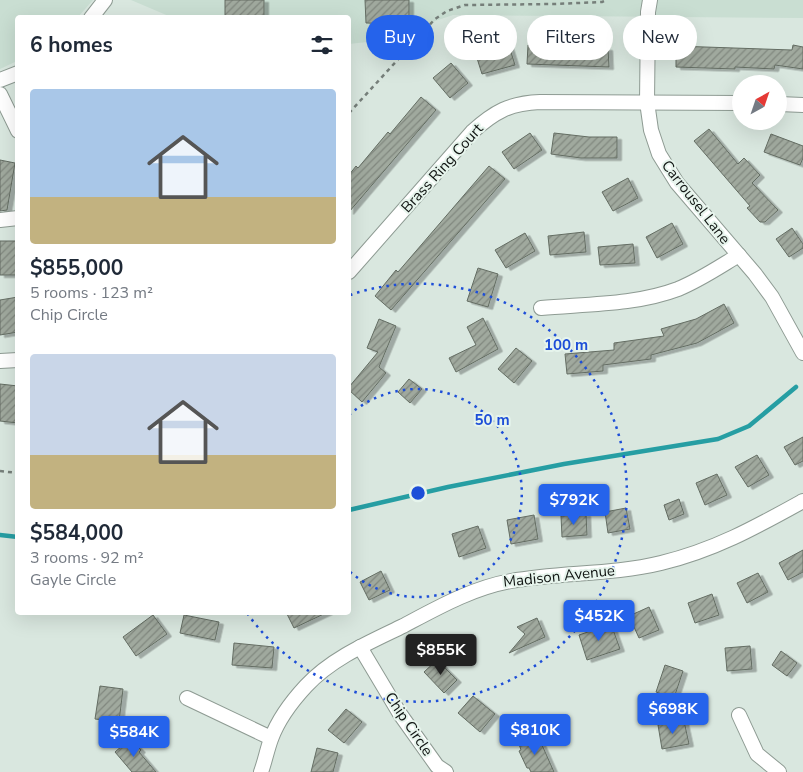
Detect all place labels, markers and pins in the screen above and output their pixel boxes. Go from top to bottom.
centre of rings [409,484,427,502]
pin: $792K [539,484,609,526]
pin: $452K [564,600,634,642]
pin: $855K [406,634,476,676]
pin: $698K [638,692,708,735]
pin: $810K [500,714,570,756]
pin: $584K [99,716,169,758]

